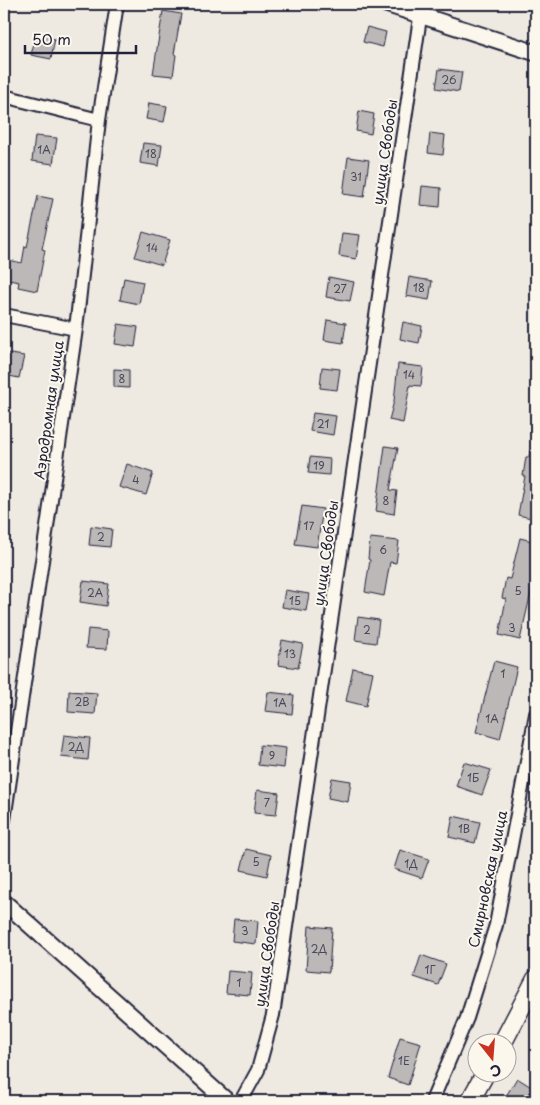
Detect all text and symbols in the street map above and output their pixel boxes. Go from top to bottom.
scale bar [25,22,136,54]
text: 50 m [32,27,71,50]
house number: 26 [441,71,457,88]
street label: улица Свободы [367,98,402,206]
house number: 1А [37,141,51,158]
house number: 18 [145,145,157,162]
house number: 31 [350,168,362,185]
house number: 14 [146,239,158,256]
house number: 18 [413,279,425,296]
house number: 27 [333,280,347,297]
street label: Аэродромная улица [28,339,69,481]
house number: 14 [403,366,415,383]
house number: 8 [119,370,126,387]
house number: 21 [317,415,329,432]
house number: 19 [313,457,325,474]
house number: 4 [132,471,140,488]
house number: 8 [383,492,390,509]
street label: улица Свободы [308,499,343,607]
house number: 17 [304,517,315,534]
house number: 2 [97,528,105,545]
house number: 6 [379,541,387,558]
house number: 5 [514,582,522,599]
house number: 2А [87,584,104,601]
house number: 15 [289,592,301,609]
house number: 3 [508,619,516,636]
house number: 2 [363,621,371,638]
house number: 13 [284,645,296,662]
house number: 1 [501,665,506,682]
house number: 2В [74,693,90,710]
house number: 1А [273,694,287,711]
house number: 1А [485,710,499,727]
house number: 2Д [68,738,85,755]
house number: 9 [269,747,275,764]
house number: 1Б [467,769,479,786]
house number: 7 [264,794,270,811]
street label: Смирновская улица [463,808,512,949]
house number: 1В [458,820,470,837]
house number: 5 [252,853,260,870]
house number: 1Д [404,855,418,872]
street label: улица Свободы [249,900,284,1008]
house number: 3 [241,922,249,939]
house number: 2Д [311,940,328,957]
house number: 1Г [425,961,435,978]
house number: 1 [237,974,242,991]
north arrow [468,1032,518,1082]
house number: 1Е [398,1052,410,1069]
text: С [488,1059,504,1082]

